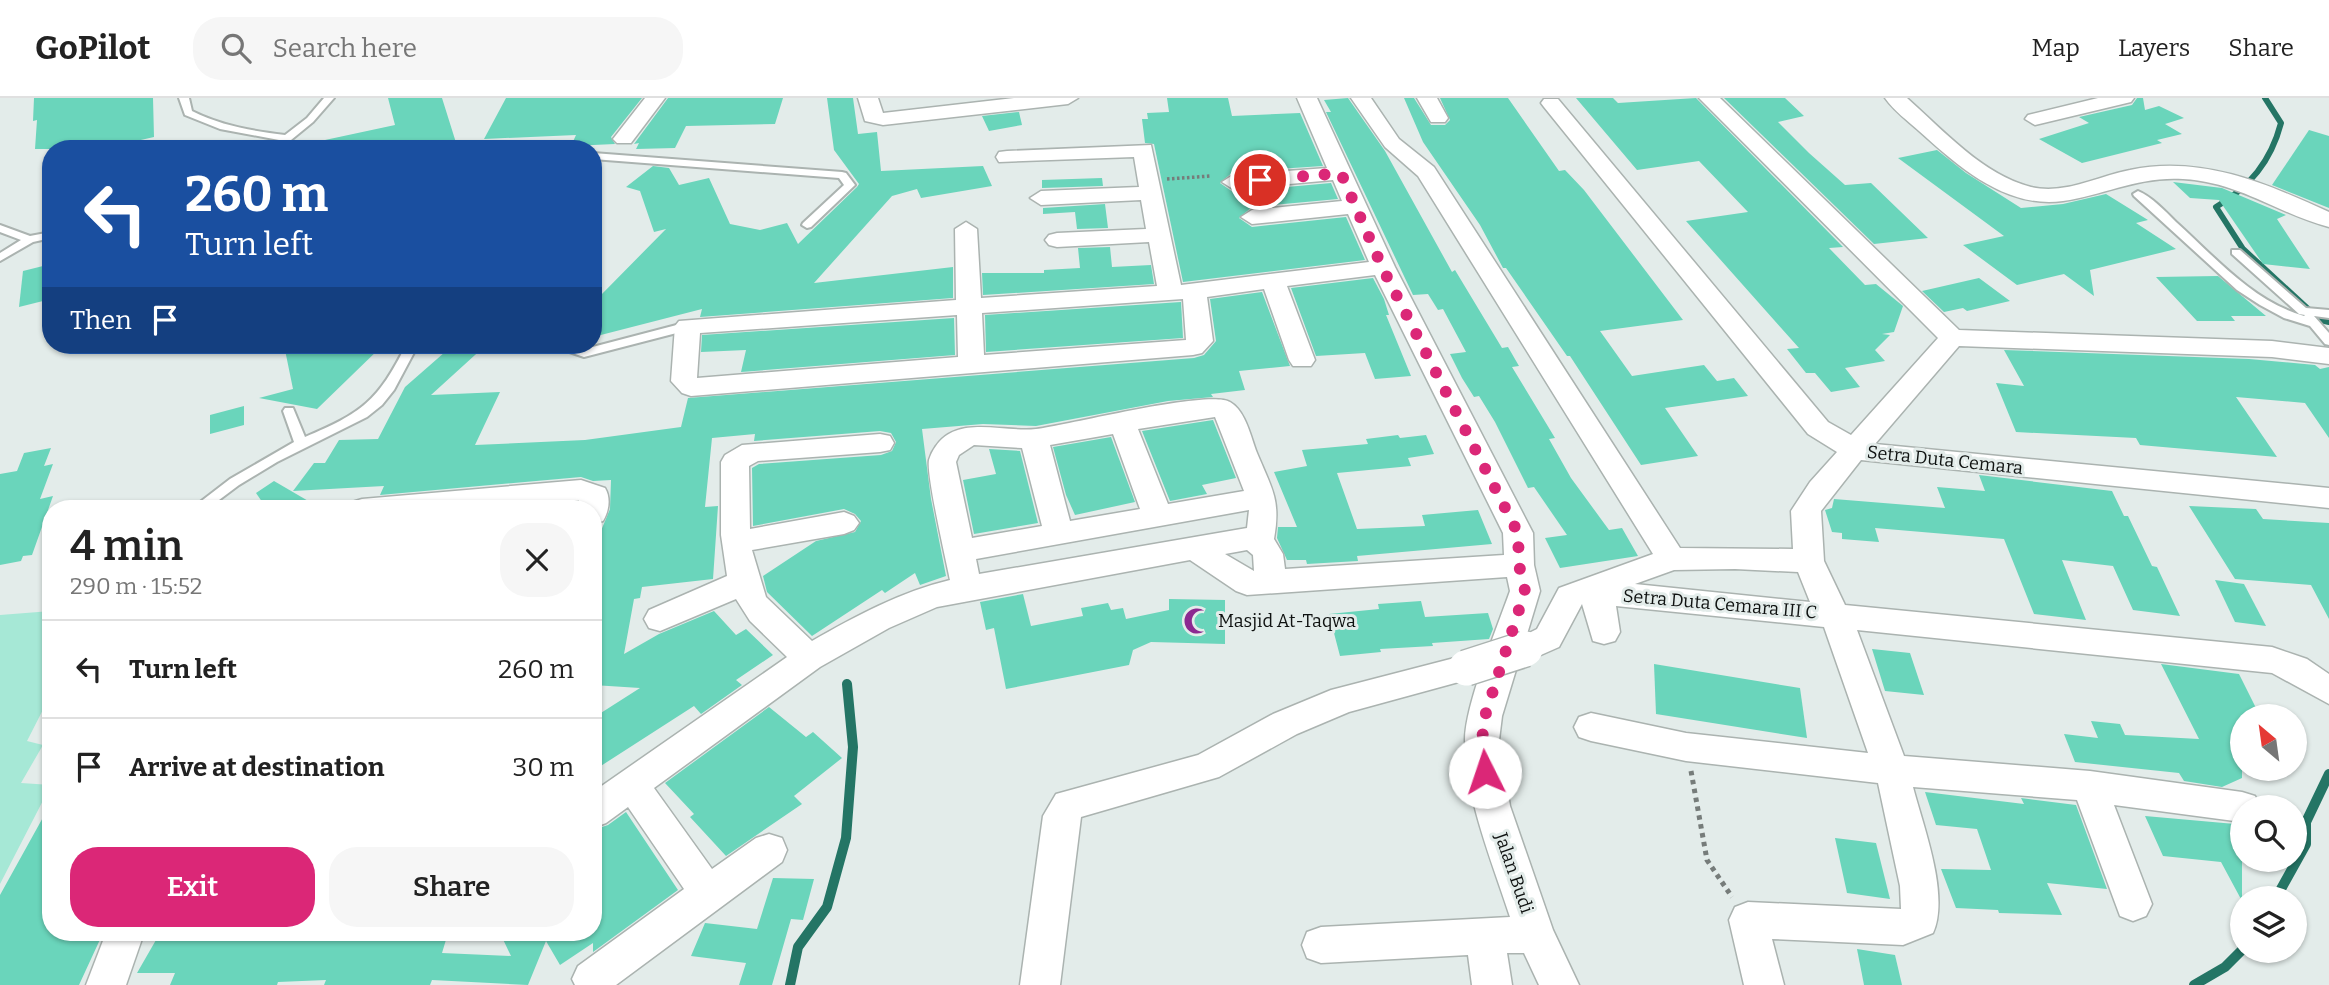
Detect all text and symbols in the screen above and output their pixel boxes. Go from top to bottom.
search box [193,17,683,80]
text: GoPilot [35,28,151,68]
icon: search [217,29,255,67]
text: Search here [273,33,417,64]
text: Map [2032,34,2080,62]
text: Layers [2118,34,2190,62]
text: Share [2228,34,2294,62]
pin [1230,150,1290,210]
icon: arrive [1241,161,1279,199]
text: 260 m [185,165,328,224]
icon: left [70,168,161,259]
text: Turn left [185,225,313,263]
icon: arrive [146,301,184,339]
text: Then [70,305,132,336]
street label: Setra Duta Cemara [1866,441,2024,479]
text: 4 min [70,521,183,571]
button: close [500,523,574,597]
text: 290 m · 15:52 [70,572,202,600]
street label: Setra Duta Cemara III C [1622,585,1818,623]
mosque icon: Masjid At-Taqwa [1182,606,1212,636]
place label: Masjid At-Taqwa [1218,610,1356,632]
icon: left [70,650,108,688]
text: Turn left [129,654,237,685]
text: 260 m [498,654,574,685]
north arrow [2230,704,2306,780]
map controls [2230,704,2307,963]
position arrow [1448,735,1522,809]
icon: arrive [70,748,108,786]
text: Arrive at destination [129,752,384,783]
text: 30 m [513,752,574,783]
button: search [2230,795,2307,872]
street label: Jalan Budi [1490,829,1538,916]
button: Exit [70,847,315,927]
button: Share [329,847,574,927]
button: layers [2230,886,2307,963]

